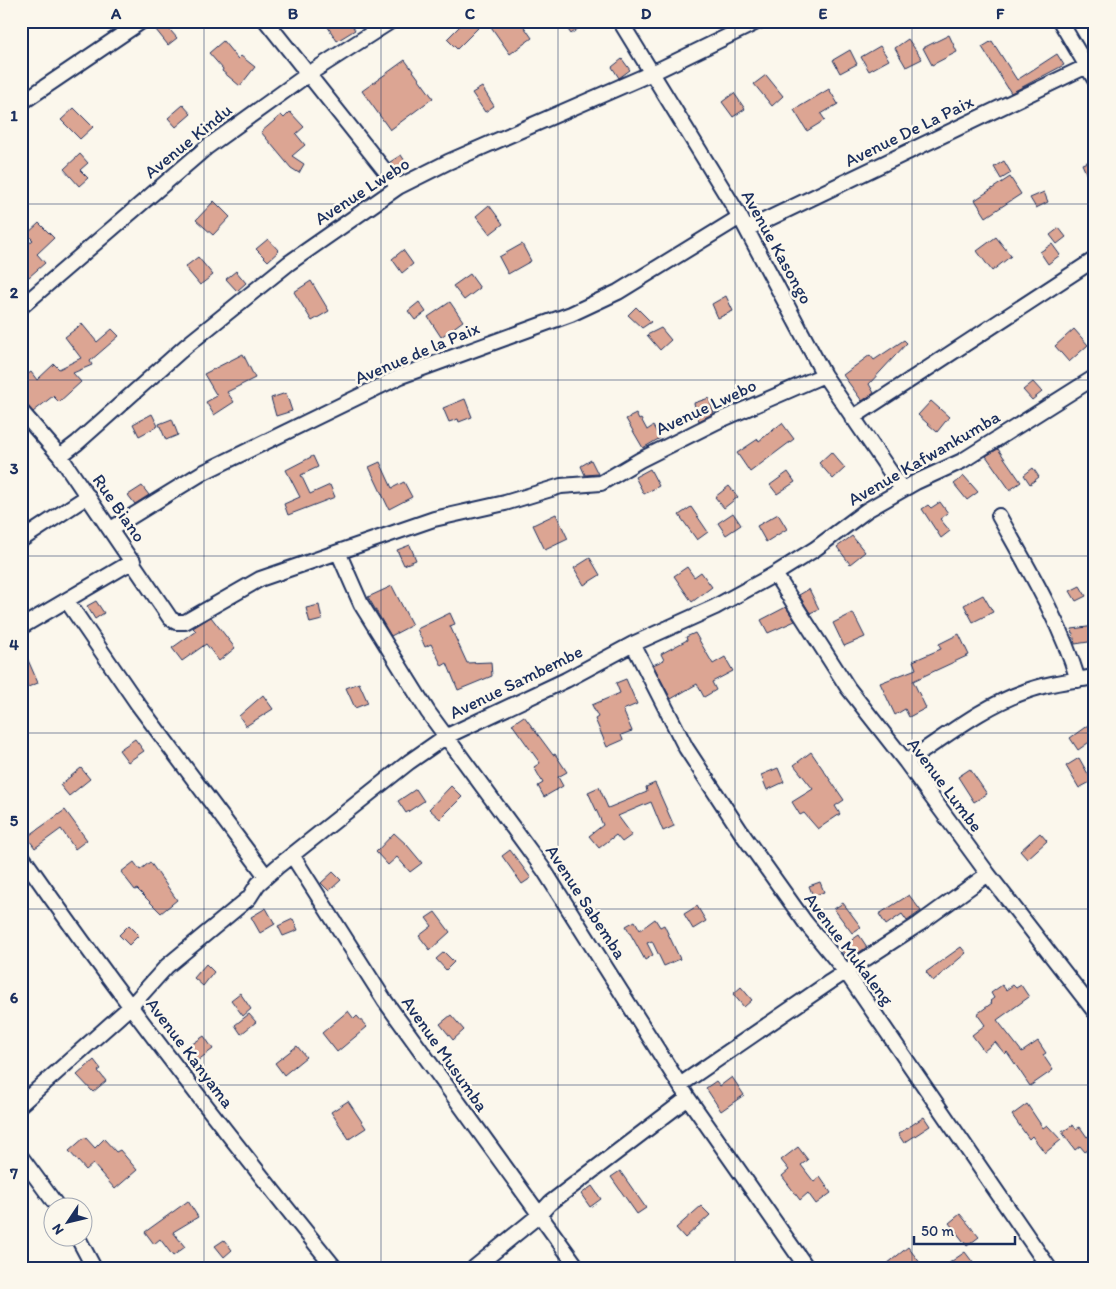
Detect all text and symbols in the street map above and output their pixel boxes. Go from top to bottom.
text: A [110,4,122,23]
text: B [288,4,299,23]
text: C [465,4,476,23]
text: D [641,4,652,23]
text: E [819,4,828,23]
text: F [996,4,1005,23]
street label: Avenue De La Paix [841,90,977,172]
street label: Avenue Kindu [140,99,236,183]
text: 1 [10,106,18,125]
street label: Avenue Lwebo [310,152,414,230]
street label: Avenue Kasongo [737,186,817,308]
text: 2 [10,283,19,302]
street label: Avenue de la Paix [351,317,483,389]
street label: Avenue Lwebo [652,374,760,440]
street label: Avenue Kafwankumba [844,405,1004,511]
text: 3 [10,459,19,478]
street label: Rue Biano [88,470,150,546]
text: 4 [9,635,19,654]
street label: Avenue Sambembe [446,640,586,724]
street label: Avenue Lumbe [902,734,988,836]
text: 5 [10,811,19,830]
street label: Avenue Sabemba [541,841,631,964]
street label: Avenue Mukaleng [800,888,899,1010]
text: 6 [10,988,19,1007]
street label: Avenue Musumba [397,992,493,1117]
street label: Avenue Kanyama [141,993,239,1113]
text: 7 [9,1164,18,1183]
north arrow [42,1196,92,1246]
scale bar [914,1214,1015,1246]
text: N [48,1220,67,1238]
text: 50 m [921,1222,954,1240]

